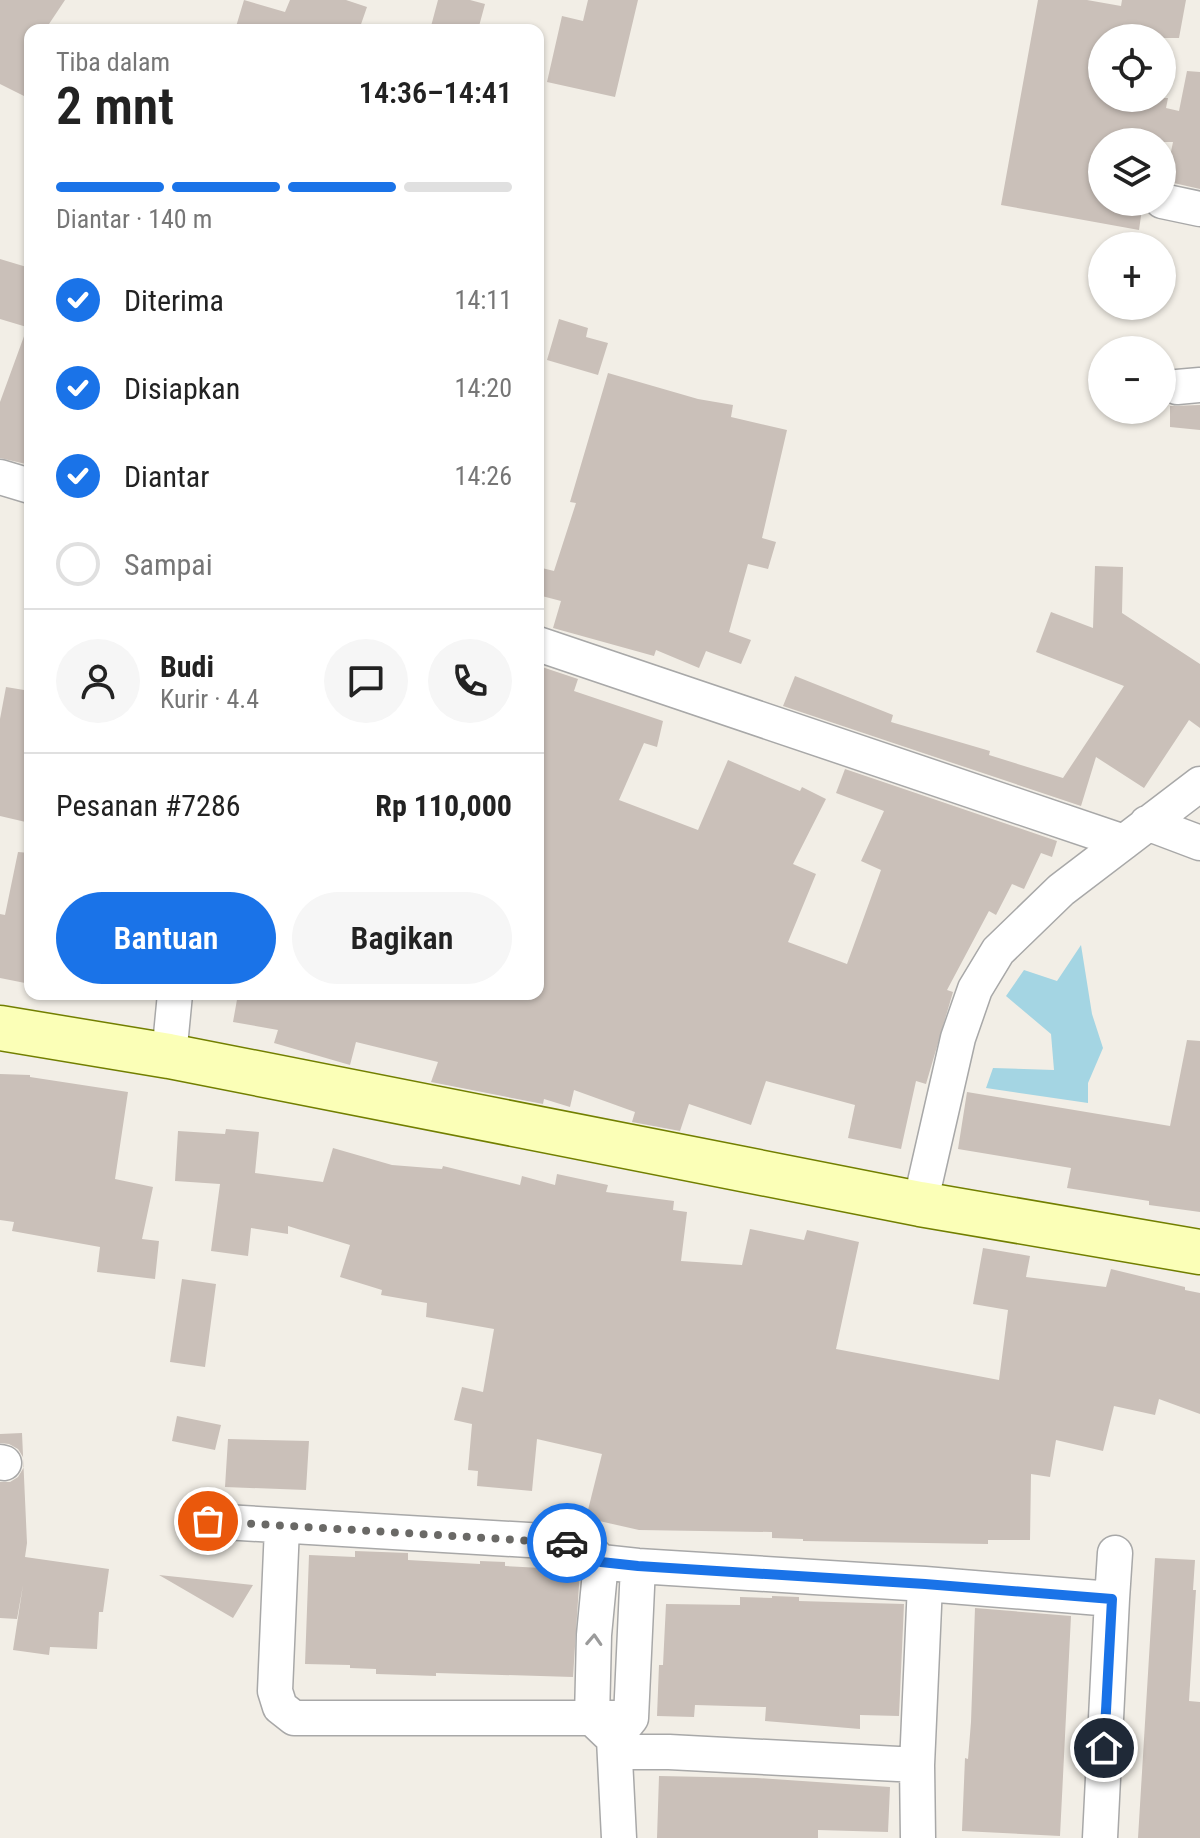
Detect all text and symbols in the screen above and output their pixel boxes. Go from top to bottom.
map controls [1088,24,1176,424]
button: locate [1088,24,1176,112]
text: Tiba dalam [56,47,170,77]
text: 14:36–14:41 [359,75,512,110]
text: 2 mnt [56,76,174,137]
button: layers [1088,128,1176,216]
text: Diantar · 140 m [56,204,212,234]
button: + [1088,232,1176,320]
icon: check [56,278,100,322]
text: Diterima [124,283,224,318]
text: 14:11 [455,285,512,315]
button: − [1088,336,1176,424]
icon: check [56,366,100,410]
text: Disiapkan [124,371,240,406]
text: 14:20 [455,373,512,403]
icon: check [56,454,100,498]
text: Diantar [124,459,209,494]
text: 14:26 [455,461,512,491]
text: Sampai [124,547,213,582]
button: person [56,639,140,723]
button: chat [324,639,408,723]
button: phone [428,639,512,723]
text: Budi [160,649,214,684]
text: Kurir · 4.4 [160,684,259,714]
text: Pesanan #7286 [56,788,241,823]
text: Rp 110,000 [375,788,512,823]
button: Bantuan [56,892,276,984]
button: Bagikan [292,892,512,984]
pin [174,1487,242,1555]
icon: bag [186,1499,230,1543]
courier [527,1503,607,1583]
icon: car [545,1521,589,1565]
one-way arrow [585,1633,602,1646]
pin [1070,1714,1138,1782]
icon: home [1082,1726,1126,1770]

